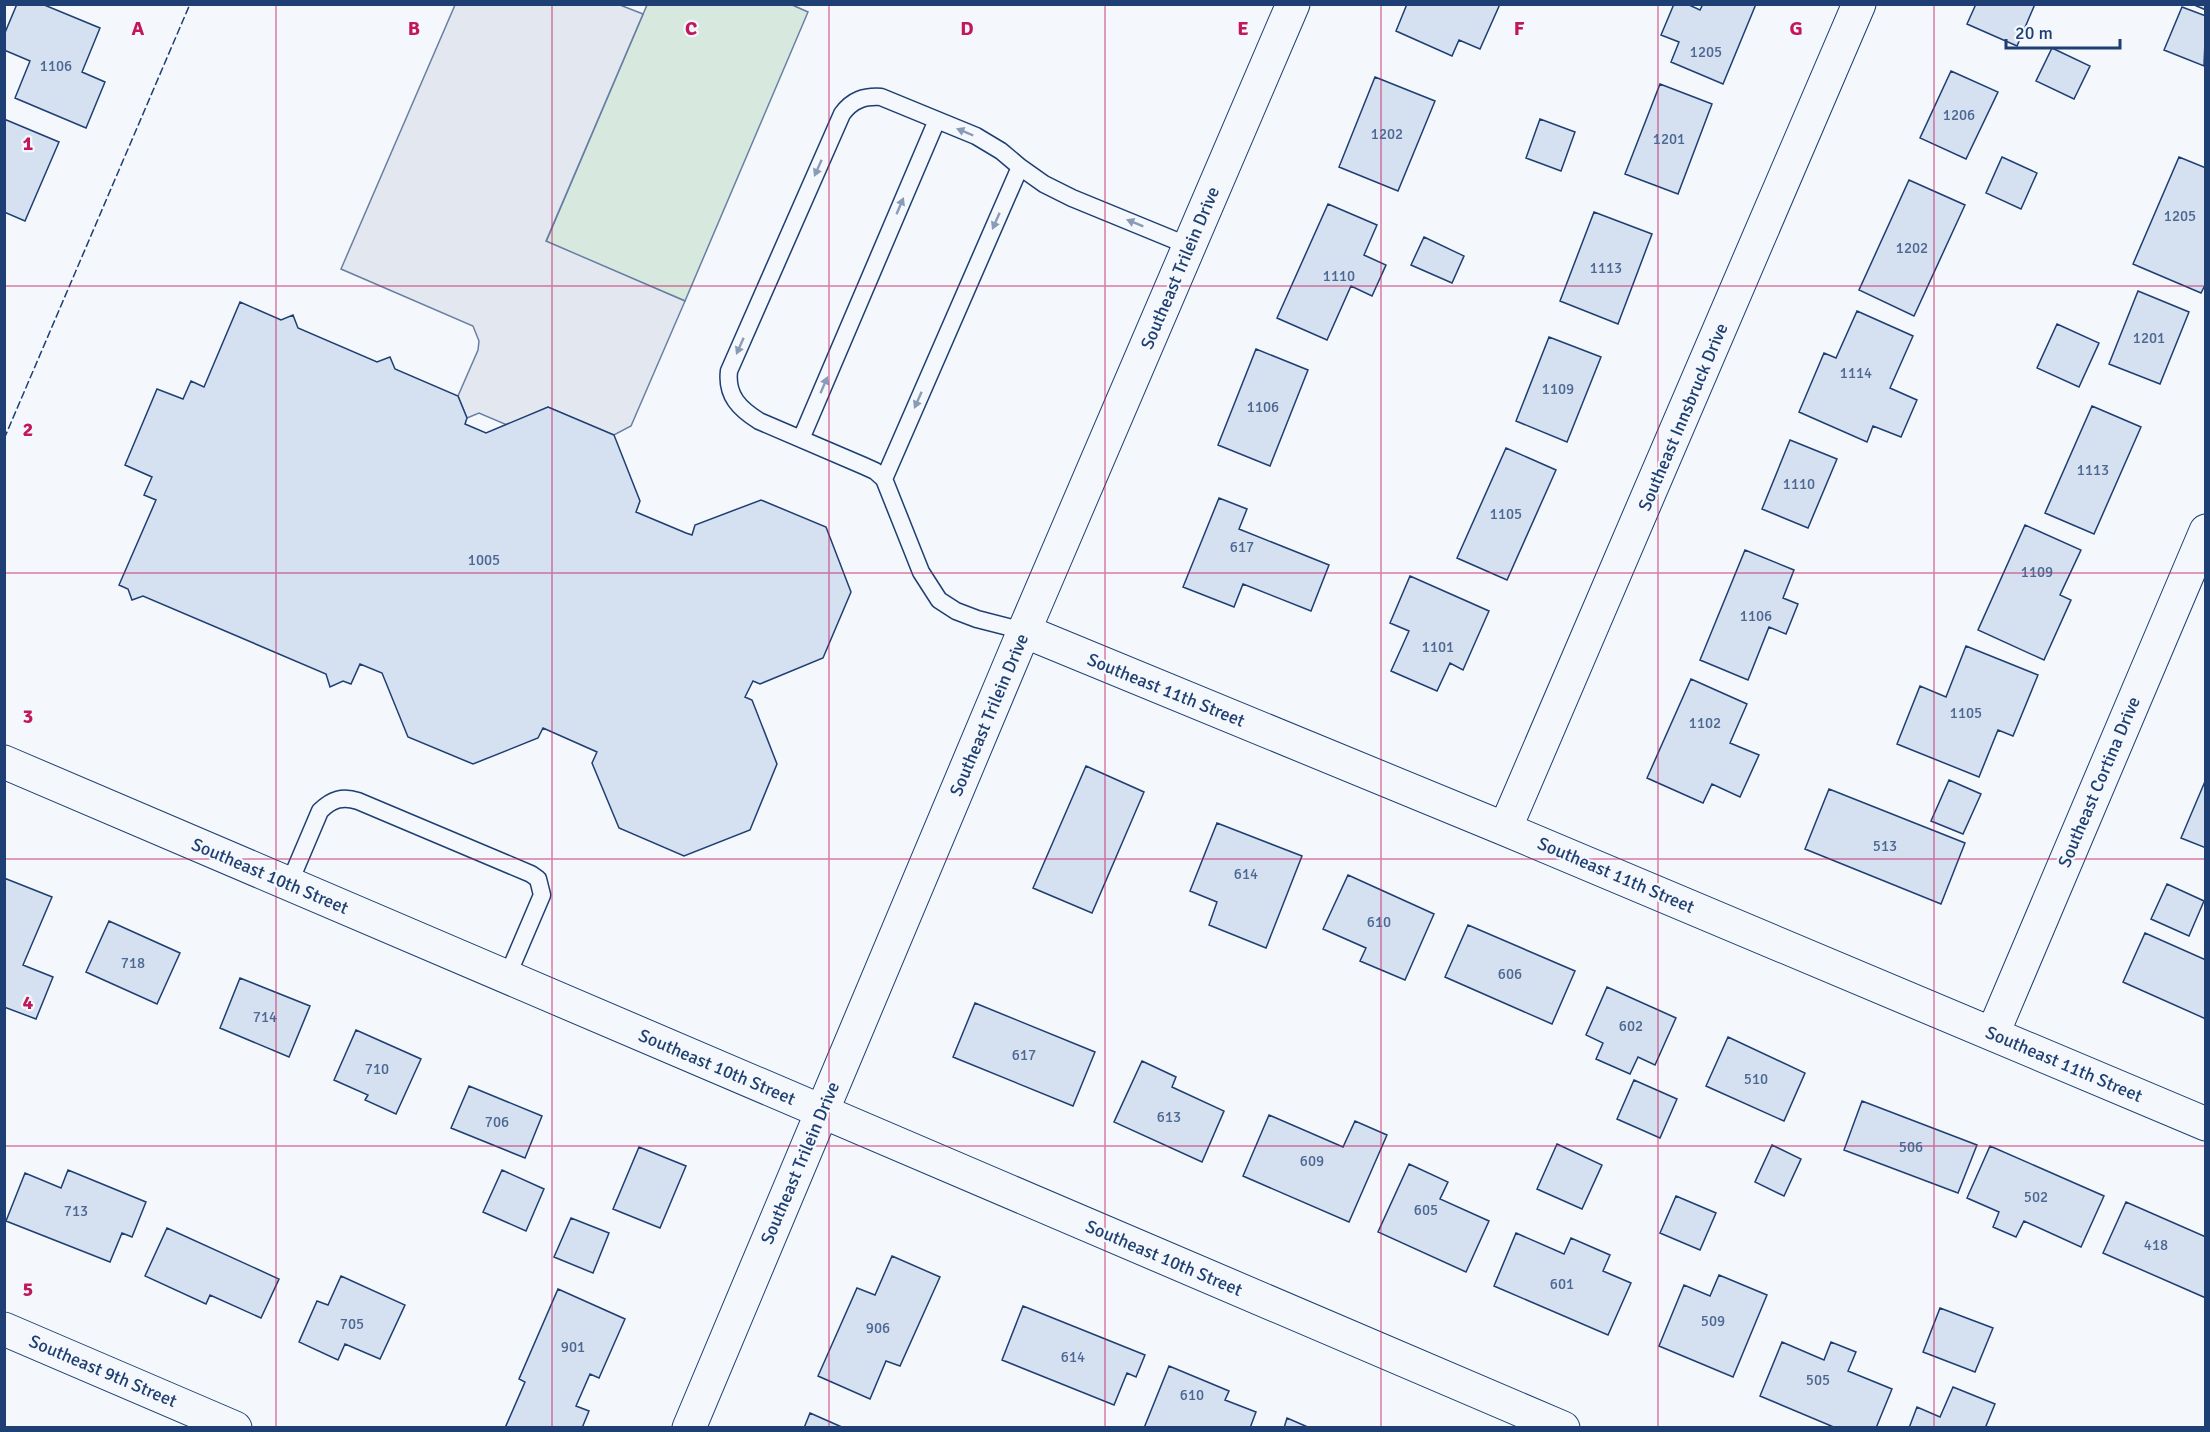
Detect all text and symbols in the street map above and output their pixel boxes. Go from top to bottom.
scale bar [2006,12,2120,50]
text: A [132,16,145,41]
text: B [408,16,420,41]
text: C [685,16,697,41]
text: D [960,16,974,41]
text: E [1237,16,1249,41]
text: F [1514,16,1525,41]
text: G [1789,16,1803,41]
text: 20 m [2015,22,2053,44]
house number: 1205 [1690,43,1722,61]
house number: 1106 [40,57,72,75]
house number: 1206 [1943,106,1975,124]
house number: 1202 [1371,125,1403,143]
one-way arrow [956,127,973,136]
house number: 1201 [1653,130,1685,148]
text: 1 [23,131,34,156]
one-way arrow [814,159,823,176]
street label: Southeast Trilein Drive [1136,183,1224,353]
one-way arrow [895,196,905,214]
house number: 1205 [2164,207,2196,225]
one-way arrow [991,212,1001,230]
one-way arrow [1126,218,1144,228]
house number: 1202 [1896,239,1928,257]
house number: 1113 [1590,259,1622,277]
house number: 1110 [1323,267,1355,285]
street label: Southeast Innsbruck Drive [1633,320,1733,514]
house number: 1201 [2133,329,2165,347]
one-way arrow [736,338,745,355]
house number: 1114 [1840,364,1872,382]
one-way arrow [820,376,829,394]
house number: 1109 [1542,380,1574,398]
one-way arrow [913,391,923,409]
house number: 1106 [1247,398,1279,416]
text: 2 [23,417,33,442]
house number: 1113 [2077,461,2109,479]
house number: 1110 [1783,475,1815,493]
house number: 1105 [1490,505,1522,523]
house number: 617 [1230,538,1254,556]
house number: 1005 [468,551,500,569]
house number: 1109 [2021,563,2053,581]
house number: 1106 [1740,607,1772,625]
street label: Southeast Trilein Drive [945,630,1033,800]
house number: 1101 [1422,638,1454,656]
street label: Southeast 11th Street [1084,648,1248,732]
street label: Southeast Cortina Drive [2053,693,2145,871]
text: 3 [23,704,33,729]
house number: 1105 [1950,704,1982,722]
house number: 1102 [1689,714,1721,732]
street label: Southeast 11th Street [1534,832,1698,918]
street label: Southeast 10th Street [188,833,352,919]
house number: 513 [1873,837,1897,855]
house number: 614 [1234,865,1258,883]
house number: 610 [1367,913,1391,931]
house number: 718 [121,954,145,972]
house number: 606 [1498,965,1522,983]
text: 4 [23,990,34,1015]
house number: 714 [253,1008,277,1026]
house number: 602 [1619,1017,1643,1035]
street label: Southeast 11th Street [1982,1021,2146,1107]
street label: Southeast 10th Street [635,1024,799,1110]
house number: 617 [1012,1046,1036,1064]
house number: 710 [365,1060,389,1078]
house number: 510 [1744,1070,1768,1088]
street label: Southeast Trilein Drive [756,1078,844,1248]
house number: 613 [1157,1108,1181,1126]
house number: 706 [485,1113,509,1131]
house number: 506 [1899,1138,1923,1156]
house number: 609 [1300,1152,1324,1170]
house number: 502 [2024,1188,2048,1206]
house number: 605 [1414,1201,1438,1219]
house number: 713 [64,1202,88,1220]
street label: Southeast 10th Street [1082,1215,1246,1301]
house number: 418 [2144,1236,2168,1254]
house number: 601 [1550,1275,1574,1293]
text: 5 [23,1277,33,1302]
house number: 509 [1701,1312,1725,1330]
house number: 705 [340,1315,364,1333]
house number: 906 [866,1319,890,1337]
street label: Southeast 9th Street [26,1330,180,1412]
house number: 901 [561,1338,585,1356]
house number: 614 [1061,1348,1085,1366]
house number: 505 [1806,1371,1830,1389]
house number: 610 [1180,1386,1204,1404]

